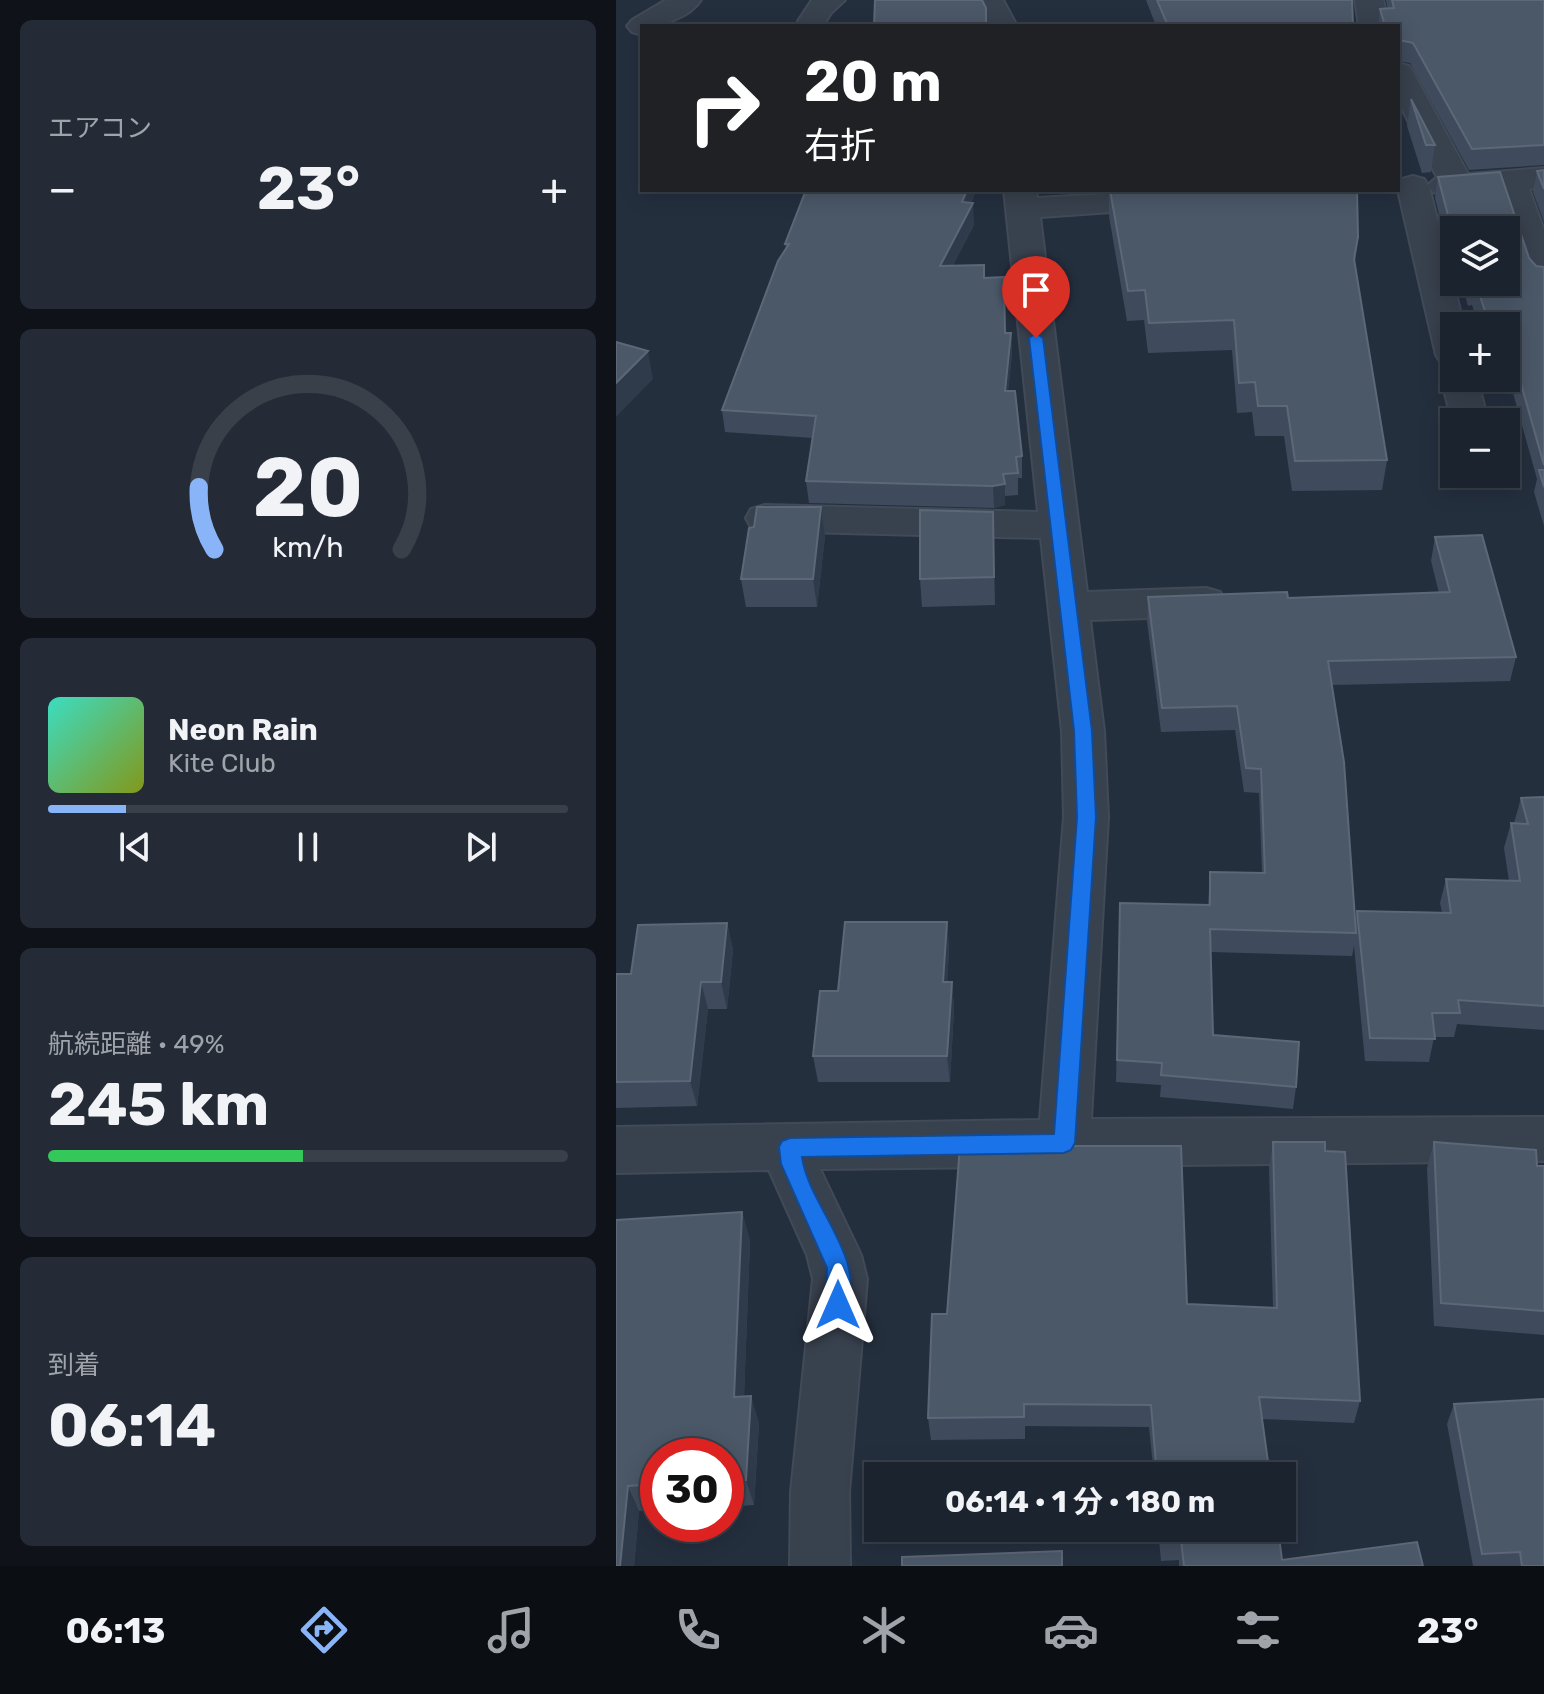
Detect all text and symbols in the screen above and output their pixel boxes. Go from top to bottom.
text: 20 m [804,49,942,115]
icon: right [672,56,776,160]
text: エアコン [48,113,152,144]
text: 右折 [804,124,876,167]
text: 23° [257,153,360,224]
text: − [48,163,77,215]
text: + [541,163,568,215]
map controls [1440,216,1520,488]
button: layers [1440,216,1520,296]
pin [1002,256,1070,338]
icon: arrive [1014,268,1058,312]
button: + [1440,312,1520,392]
button: − [1440,408,1520,488]
text: 20 [253,437,363,536]
text: km/h [272,530,344,564]
text: Neon Rain [168,712,318,748]
text: Kite Club [168,748,276,779]
icon: previous [113,825,157,869]
icon: pause [286,825,330,869]
icon: next [459,825,503,869]
text: 航続距離 · 49% [48,1029,224,1060]
text: 245 km [48,1069,269,1140]
position arrow [796,1263,880,1347]
text: 到着 [48,1350,100,1381]
text: 06:14 [48,1390,216,1461]
speed limit sign: 30 [640,1438,744,1542]
text: 06:14 · 1 分 · 180 m [945,1484,1215,1520]
icon: directions [296,1602,352,1658]
icon: music [483,1602,539,1658]
icon: phone [670,1602,726,1658]
icon: climate [856,1602,912,1658]
icon: car [1043,1602,1099,1658]
icon: filters [1230,1602,1286,1658]
text: 06:13 [65,1609,165,1652]
text: 23° [1417,1609,1479,1652]

